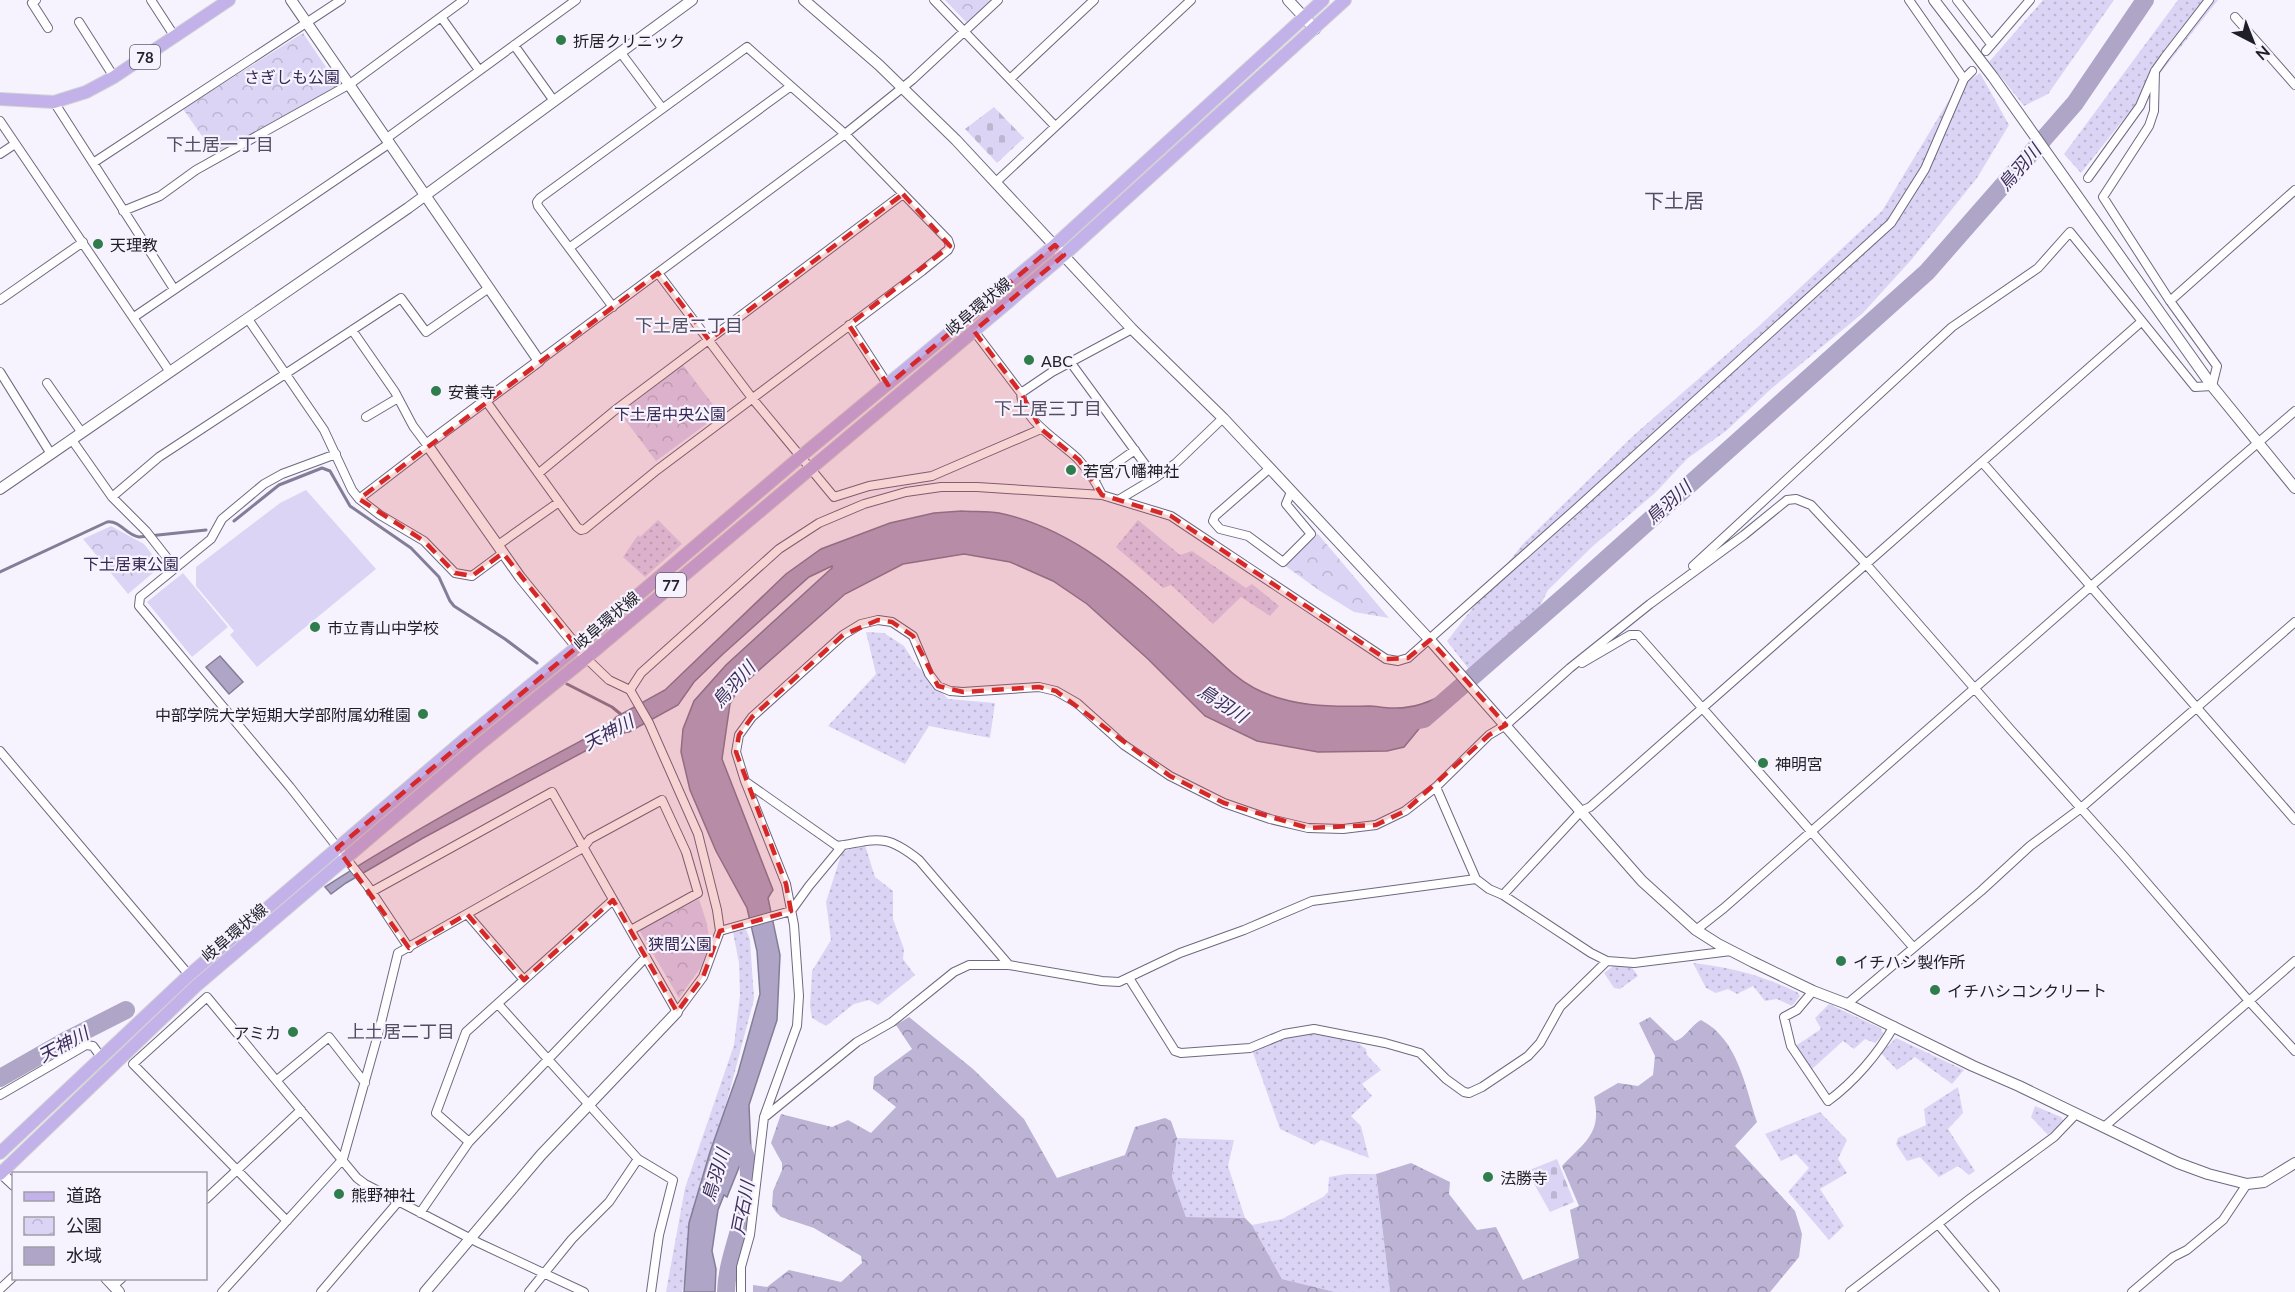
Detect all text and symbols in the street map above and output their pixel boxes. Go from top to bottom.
north arrow [2223,12,2283,72]
place label: 折居クリニック [573,31,685,50]
marker: 折居クリニック [554,33,568,47]
text: N [2252,42,2274,65]
road number: 78 [130,45,160,69]
park label: さぎしも公園 [244,67,340,86]
district label: 下土居一丁目 [166,133,274,155]
water label: 鳥羽川 [1993,138,2046,195]
district label: 下土居 [1644,188,1704,212]
place label: 天理教 [110,235,158,254]
marker: 天理教 [91,237,105,251]
street label: 岐阜環状線 [941,273,1015,339]
district label: 下土居二丁目 [635,314,743,336]
place label: ABC [1041,351,1073,370]
marker: ABC [1022,353,1036,367]
place label: 安養寺 [448,382,496,401]
marker: 安養寺 [429,384,443,398]
district label: 下土居三丁目 [994,397,1102,419]
park label: 下土居中央公園 [614,404,726,423]
place label: 若宮八幡神社 [1083,461,1179,480]
marker: 若宮八幡神社 [1064,463,1078,477]
water label: 鳥羽川 [1641,474,1697,528]
park label: 下土居東公園 [83,554,179,573]
road number: 77 [656,573,686,597]
street label: 岐阜環状線 [569,587,643,653]
place label: 市立青山中学校 [327,618,439,637]
marker: 市立青山中学校 [308,620,322,634]
water label: 鳥羽川 [707,655,761,711]
water label: 鳥羽川 [1194,679,1253,728]
place label: 中部学院大学短期大学部附属幼稚園 [155,705,411,724]
marker: 中部学院大学短期大学部附属幼稚園 [416,707,430,721]
water label: 天神川 [579,709,639,754]
place label: 神明宮 [1775,754,1823,773]
marker: 神明宮 [1756,756,1770,770]
street label: 岐阜環状線 [197,899,271,965]
park label: 狭間公園 [648,934,712,953]
place label: イチハシ製作所 [1853,952,1965,971]
marker: イチハシ製作所 [1834,954,1848,968]
place label: イチハシコンクリート [1947,981,2107,1000]
marker: イチハシコンクリート [1928,983,1942,997]
district label: 上土居二丁目 [347,1020,455,1042]
water label: 天神川 [34,1021,94,1066]
place label: アミカ [233,1023,281,1042]
marker: アミカ [286,1025,300,1039]
water label: 鳥羽川 [697,1144,734,1204]
place label: 法勝寺 [1500,1168,1548,1187]
marker: 法勝寺 [1481,1170,1495,1184]
legend [12,1172,207,1280]
water label: 戸石川 [726,1177,758,1237]
text: 道路 [66,1184,102,1206]
place label: 熊野神社 [351,1185,415,1204]
marker: 熊野神社 [332,1187,346,1201]
text: 公園 [66,1214,102,1236]
text: 水域 [66,1244,102,1266]

